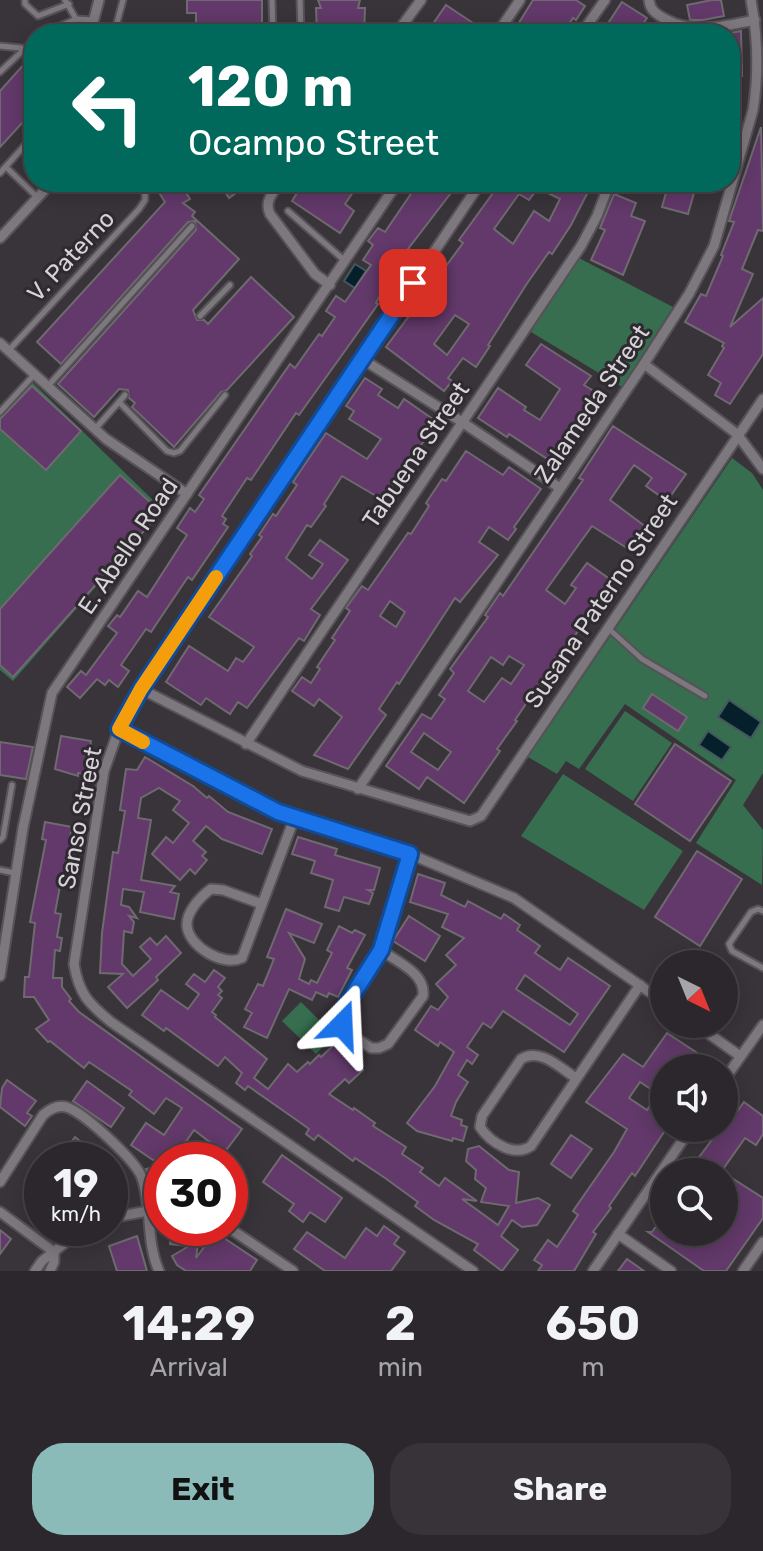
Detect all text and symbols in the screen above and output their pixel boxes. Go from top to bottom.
text: 120 m [188,54,354,120]
icon: left [56,56,160,160]
text: Ocampo Street [188,121,439,164]
street label: V. Paterno [22,205,120,307]
pin [379,249,447,317]
icon: arrive [391,261,435,305]
street label: Zalameda Street [529,320,655,488]
street label: Tabuena Street [357,377,475,533]
street label: E. Abello Road [72,473,184,619]
street label: Susana Paterno Street [519,489,683,713]
street label: Sanso Street [53,745,107,891]
north arrow [650,950,738,1038]
map controls [650,950,738,1246]
position arrow [300,983,384,1067]
button: sound [650,1054,738,1142]
speed limit sign: 30 [144,1142,248,1246]
button: search [650,1158,738,1246]
text: 19 [53,1160,99,1207]
text: km/h [51,1202,101,1226]
text: 14:29 [123,1295,255,1352]
text: 2 [385,1295,416,1352]
text: 650 [545,1295,640,1352]
text: Arrival [150,1352,228,1383]
text: min [378,1352,423,1383]
text: m [581,1352,605,1383]
button: Exit [32,1443,374,1535]
button: Share [390,1443,731,1535]

